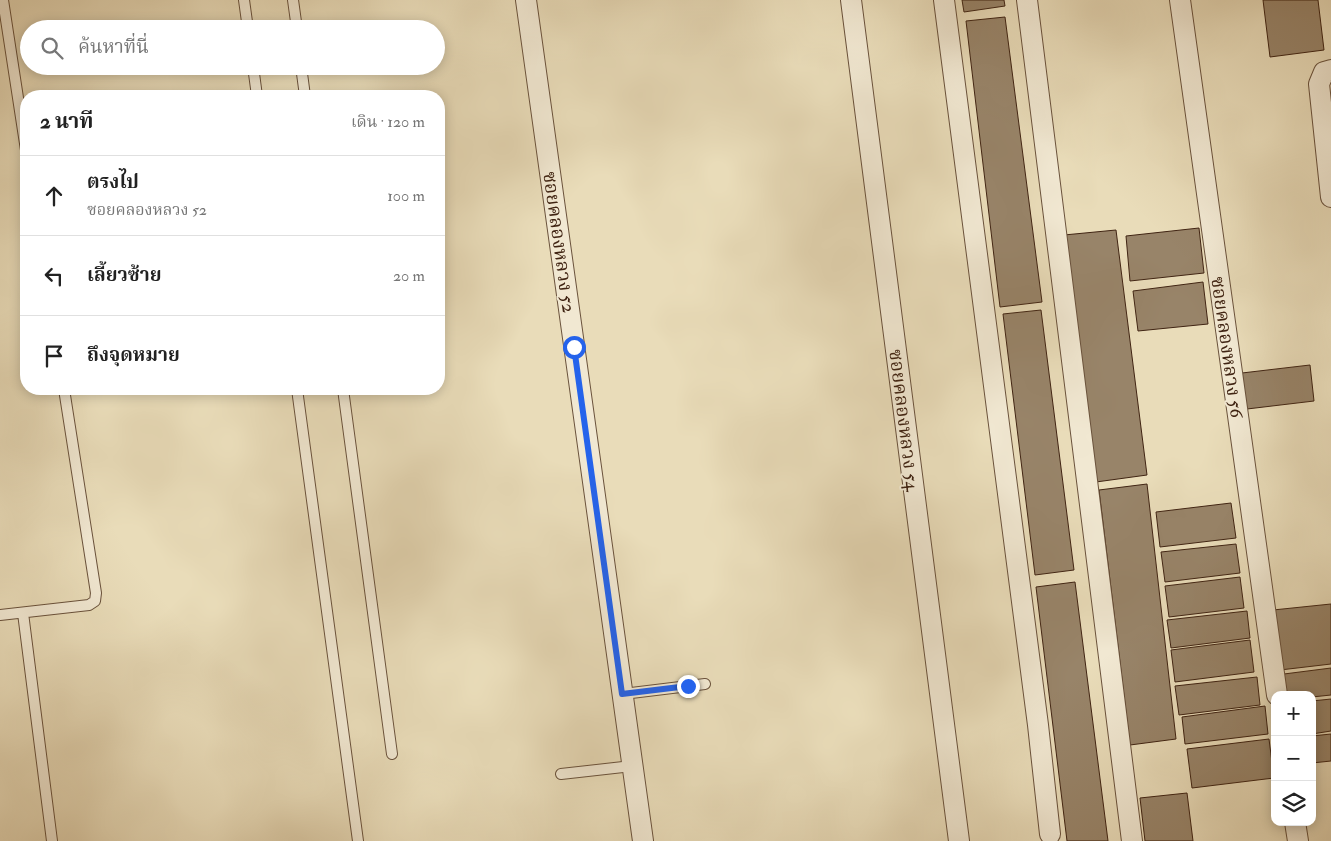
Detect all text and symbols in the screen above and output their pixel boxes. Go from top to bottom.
search box [20,20,445,75]
icon: search [38,34,66,62]
text: ค้นหาที่นี่ [78,35,149,59]
text: 2 นาที [40,108,93,135]
text: เดิน · 120 m [351,112,425,132]
text: ตรงไป [87,170,139,194]
street label: ซอยคลองหลวง 52 [537,170,581,314]
icon: ahead [40,182,68,210]
text: 100 m [387,186,425,206]
text: ซอยคลองหลวง 52 [87,200,207,220]
icon: left [40,262,68,290]
text: เลี้ยวซ้าย [87,263,161,287]
text: 20 m [393,266,425,286]
street label: ซอยคลองหลวง 56 [1205,275,1249,421]
route start [563,336,586,359]
icon: arrive [40,342,68,370]
text: ถึงจุดหมาย [87,343,180,367]
street label: ซอยคลองหลวง 54 [883,348,925,493]
route end [677,675,700,698]
map controls [1271,691,1316,826]
button: + [1271,691,1316,736]
button: − [1271,736,1316,781]
button: layers [1271,781,1316,826]

